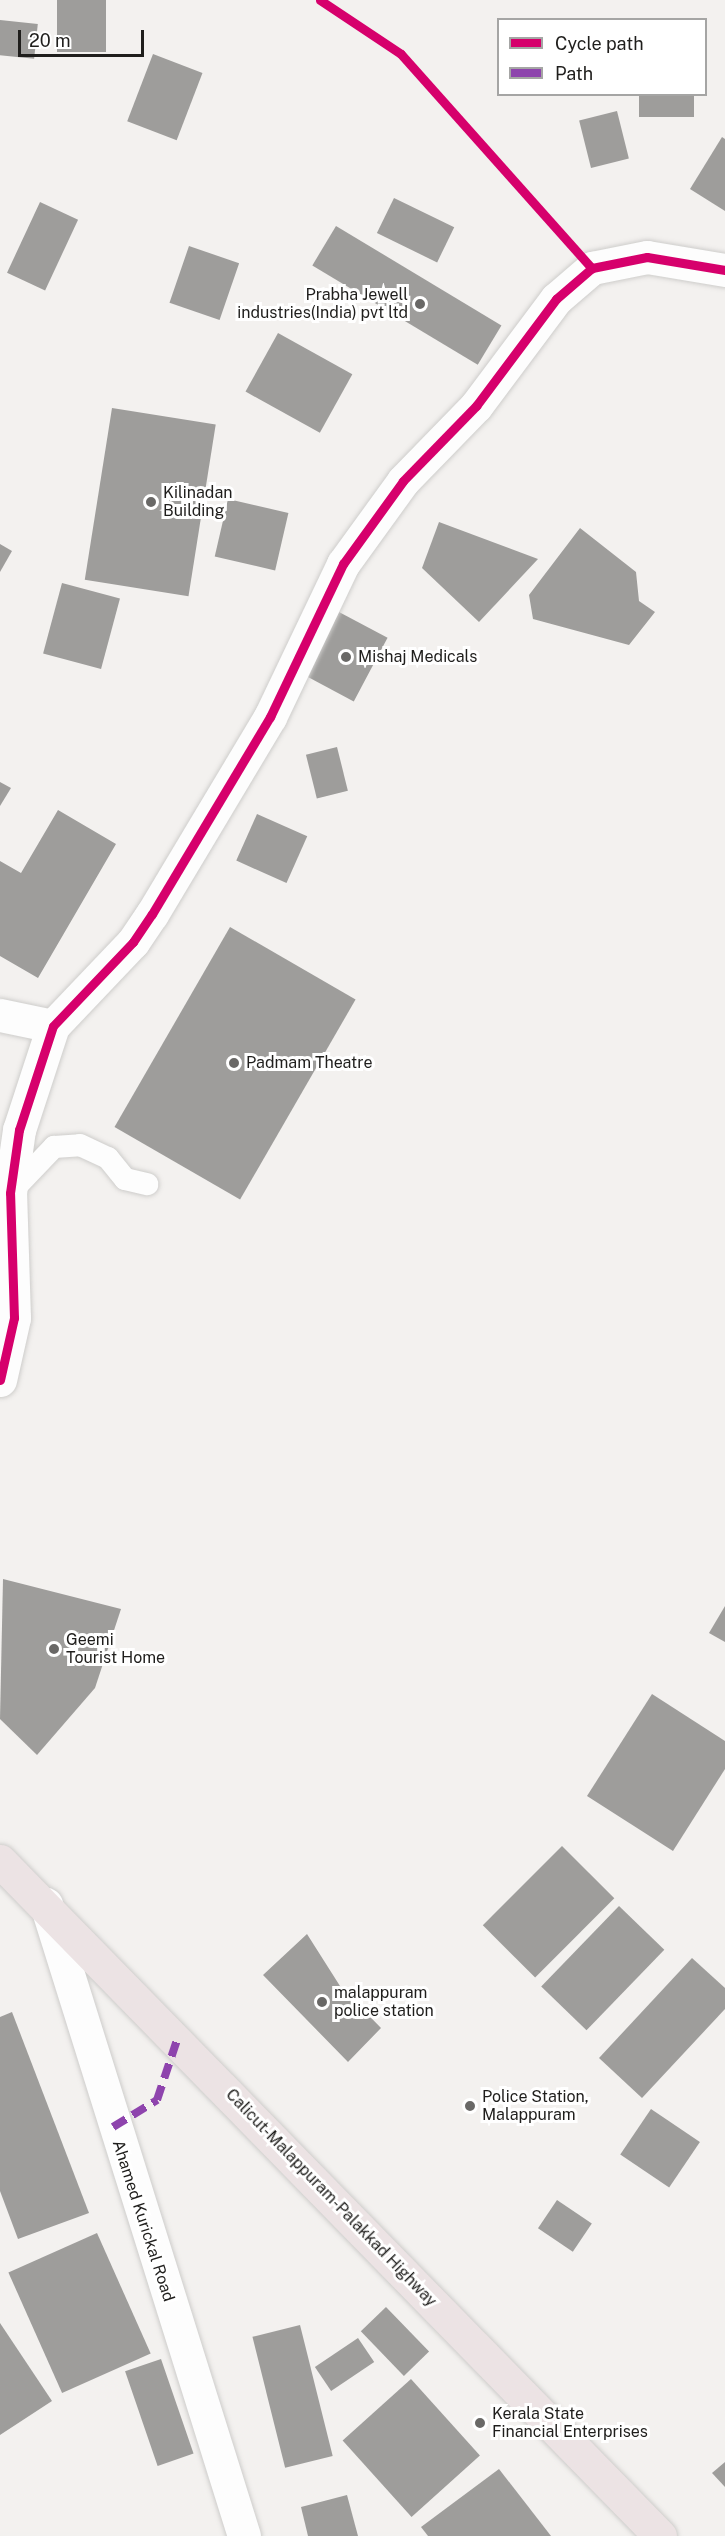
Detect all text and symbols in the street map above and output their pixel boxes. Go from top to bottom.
scale bar [21,18,147,56]
legend [497,18,707,96]
text: 20 m [29,30,71,51]
text: Cycle path [555,33,644,54]
text: Path [555,63,593,84]
place label: Prabha Jewell industries(India) pvt ltd [237,285,408,323]
marker: Prabha Jewell industries(India) pvt ltd [413,297,427,311]
place label: Kilinadan Building [163,483,232,521]
marker: Kilinadan Building [144,495,158,509]
place label: Mishaj Medicals [358,647,477,667]
marker: Mishaj Medicals [339,650,353,664]
place label: Padmam Theatre [246,1053,373,1073]
marker: Padmam Theatre [227,1056,241,1070]
place label: Geemi Tourist Home [66,1630,165,1668]
marker: Geemi Tourist Home [47,1642,61,1656]
place label: malappuram police station [334,1983,434,2021]
marker: malappuram police station [315,1995,329,2009]
street label: Calicut-Malappuram-Palakkad Highway [222,2085,440,2311]
place label: Police Station, Malappuram [482,2087,589,2125]
marker: Police Station, Malappuram [463,2099,477,2113]
street label: Ahamed Kurickal Road [108,2138,178,2304]
place label: Kerala State Financial Enterprises [492,2404,648,2442]
marker: Kerala State Financial Enterprises [473,2416,487,2430]

